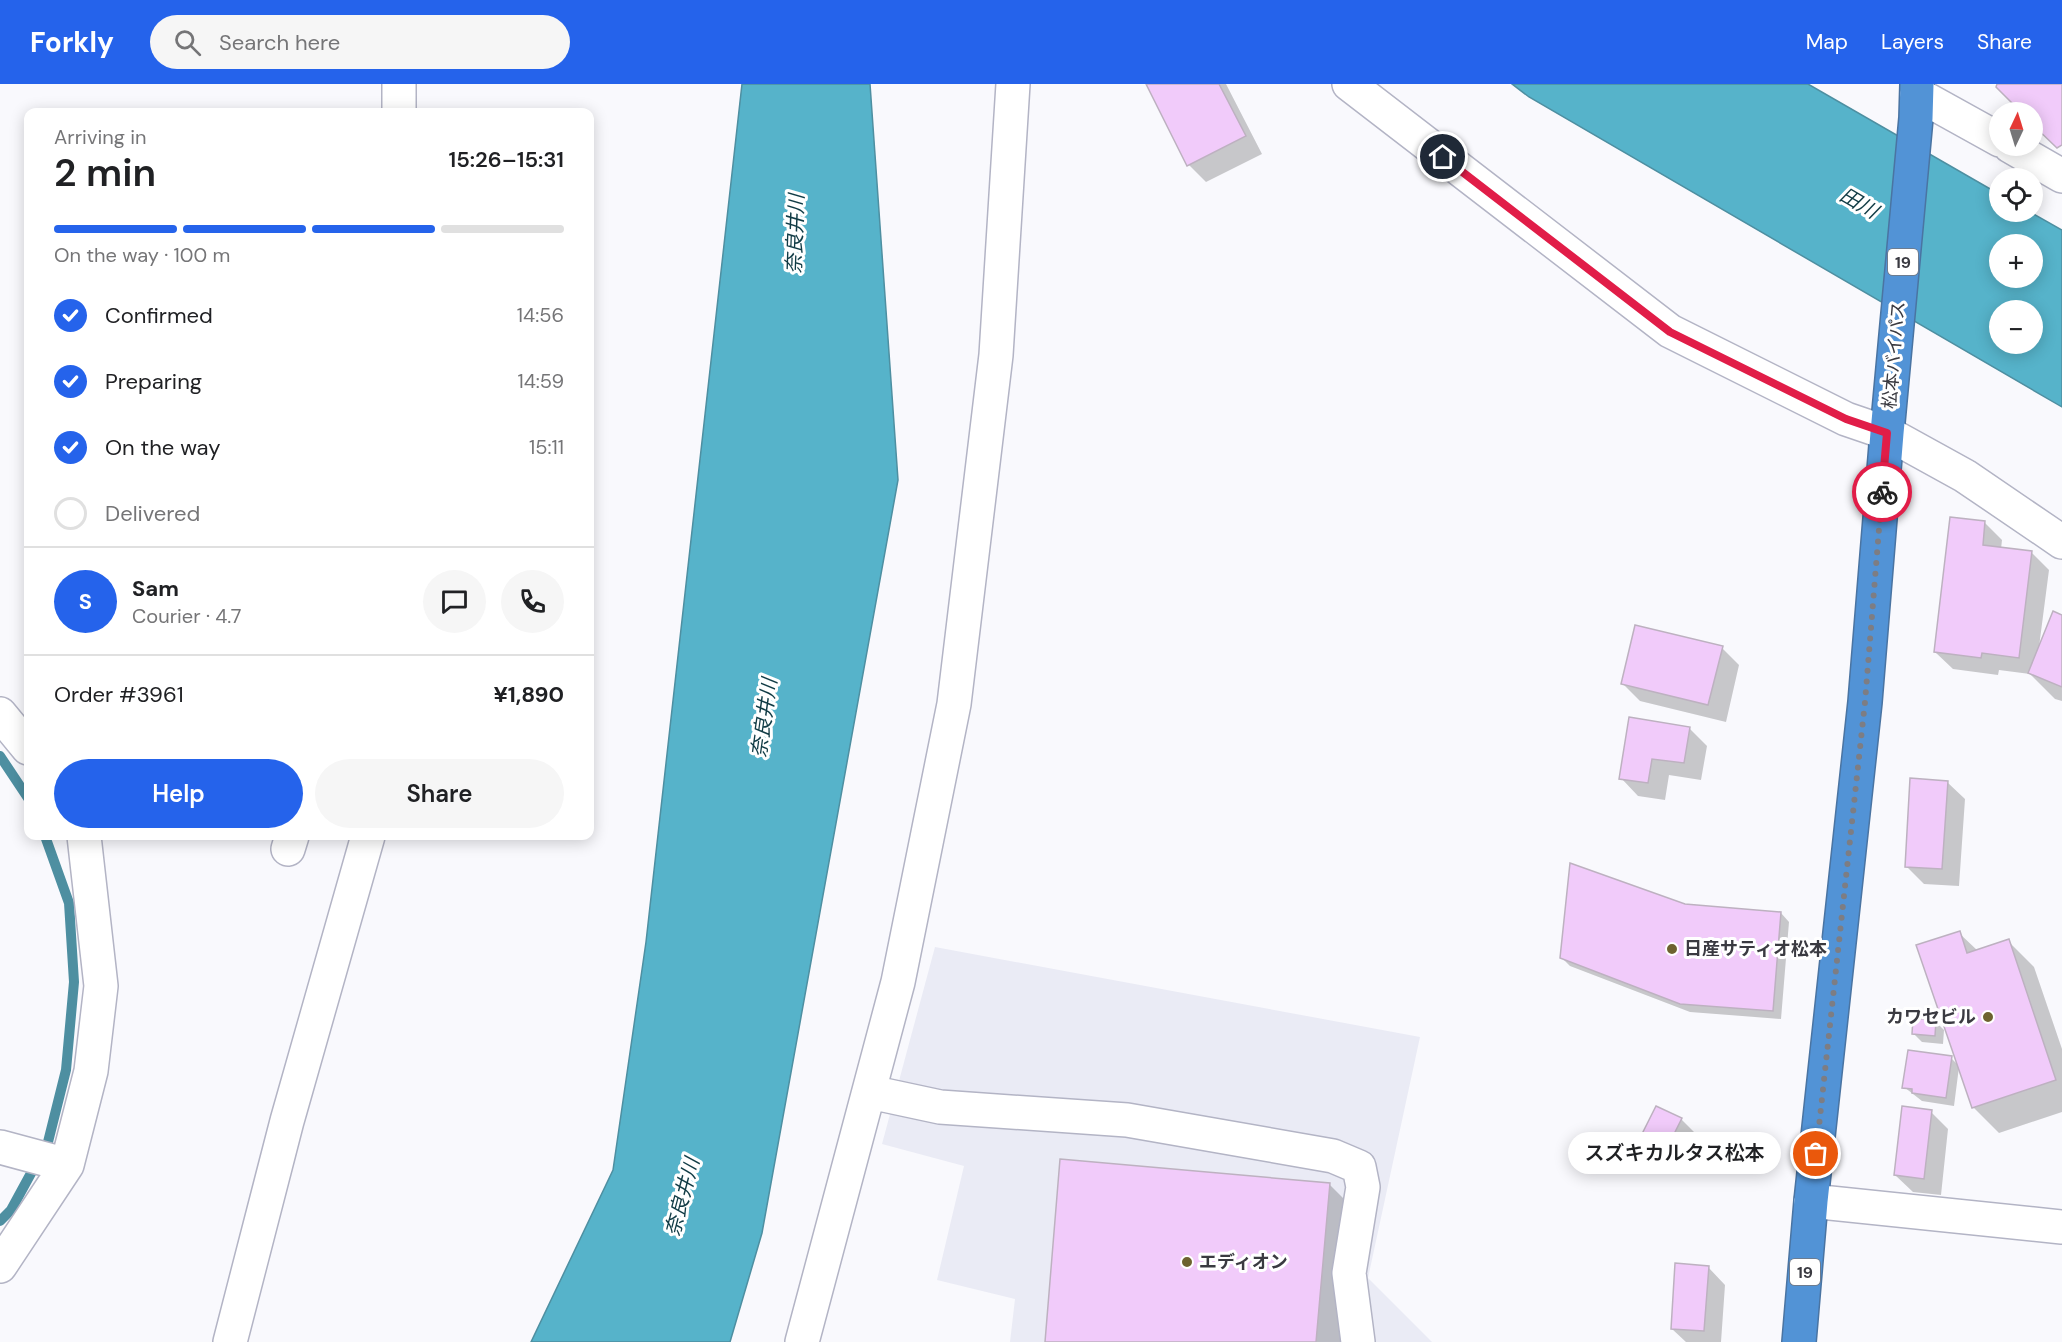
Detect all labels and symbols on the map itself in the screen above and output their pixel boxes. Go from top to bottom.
north arrow [1989,102,2043,156]
pin [1417,131,1468,182]
water label: 田川 [1835,182,1885,225]
water label: 奈良井川 [781,192,809,274]
road number: 19 [1888,249,1918,275]
street label: 松本バイパス [1877,300,1911,410]
courier [1852,462,1912,522]
water label: 奈良井川 [746,675,783,759]
place label: 日産サティオ松本 [1684,937,1827,961]
marker: 日産サティオ松本 [1665,942,1679,956]
place label: カワセビル [1886,1005,1976,1029]
marker: カワセビル [1981,1010,1995,1024]
pin [1790,1128,1841,1179]
callout: スズキカルタス松本 [1567,1133,1780,1175]
water label: 奈良井川 [659,1153,705,1239]
place label: エディオン [1199,1250,1288,1274]
marker: エディオン [1180,1255,1194,1269]
road number: 19 [1790,1259,1820,1285]

